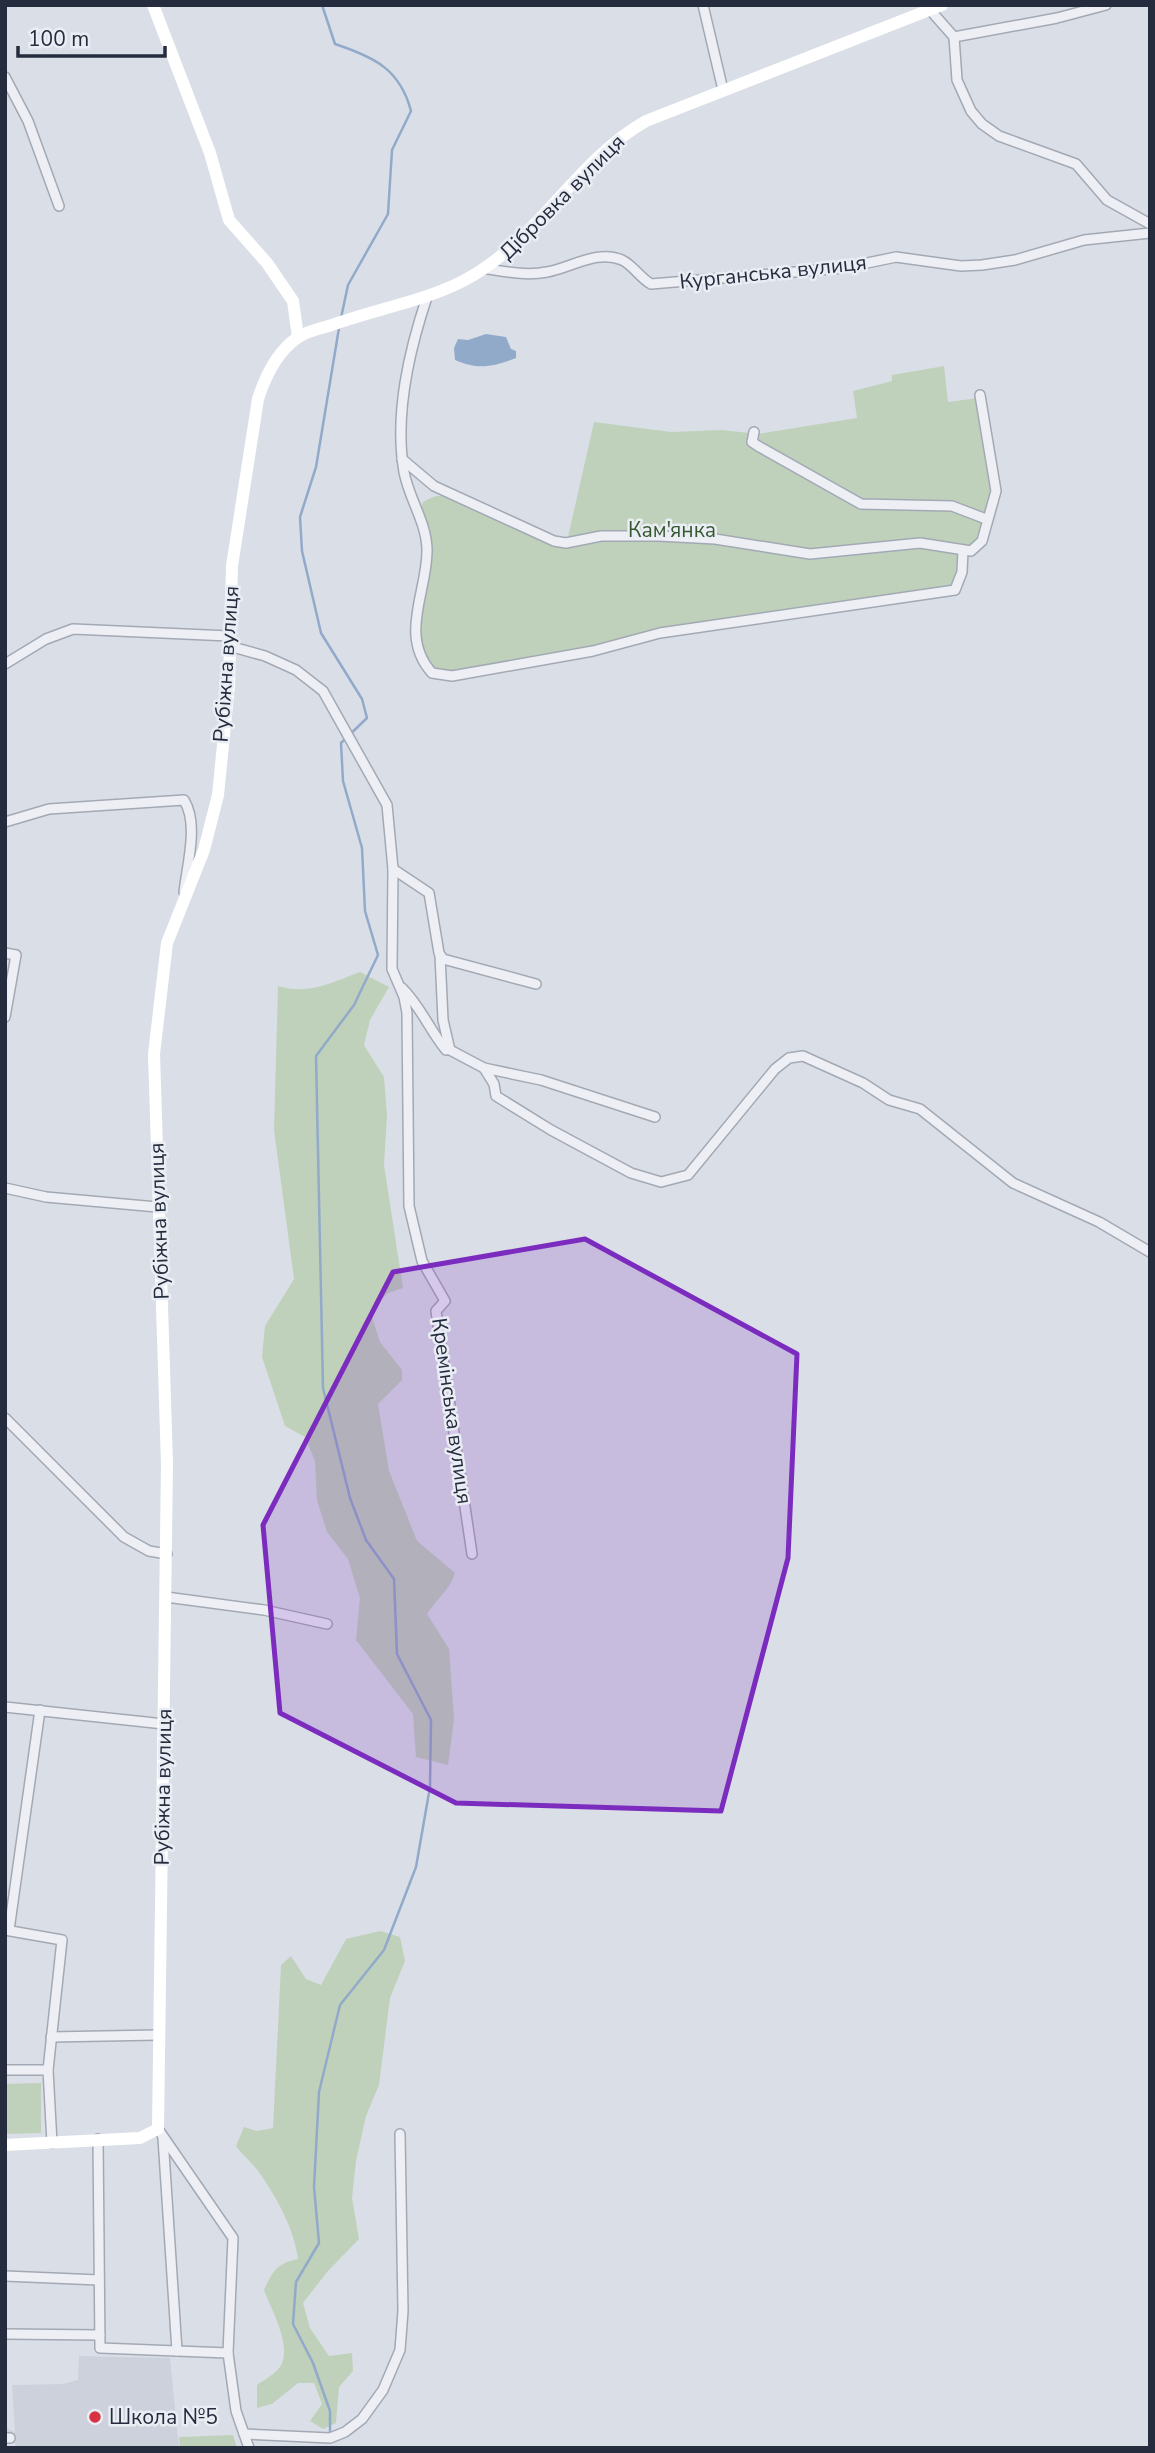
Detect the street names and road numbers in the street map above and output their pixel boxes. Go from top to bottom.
street label: Дібровка вулиця [493,128,631,266]
street label: Курганська вулиця [678,248,868,296]
street label: Рубіжна вулиця [207,585,245,743]
street label: Рубіжна вулиця [142,1142,176,1300]
street label: Кремінська вулиця [425,1316,479,1506]
street label: Рубіжна вулиця [148,1708,178,1866]

